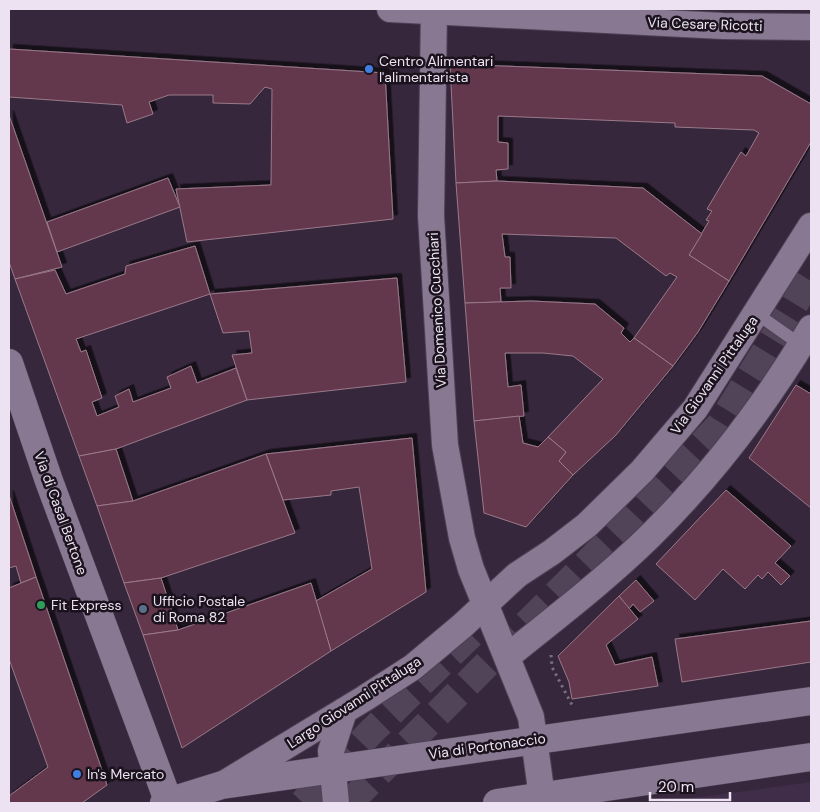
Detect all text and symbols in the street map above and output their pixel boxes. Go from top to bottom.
street label: Via Cesare Ricotti [647,13,763,35]
place label: Centro Alimentari l'alimentarista [379,52,493,86]
marker: Centro Alimentari l'alimentarista [363,63,375,75]
street label: Via Domenico Cucchiari [424,232,450,388]
street label: Via Giovanni Pittaluga [666,312,762,438]
street label: Via di Casal Bertone [30,449,92,577]
place label: Ufficio Postale di Roma 82 [153,592,245,626]
place label: Fit Express [51,596,122,614]
marker: Fit Express [35,599,47,611]
marker: Ufficio Postale di Roma 82 [137,603,149,615]
street label: Largo Giovanni Pittaluga [284,652,424,752]
street label: Via di Portonaccio [427,729,547,763]
place label: In's Mercato [87,765,164,783]
marker: In's Mercato [71,768,83,780]
scale bar [650,770,730,802]
text: 20 m [658,777,694,797]

